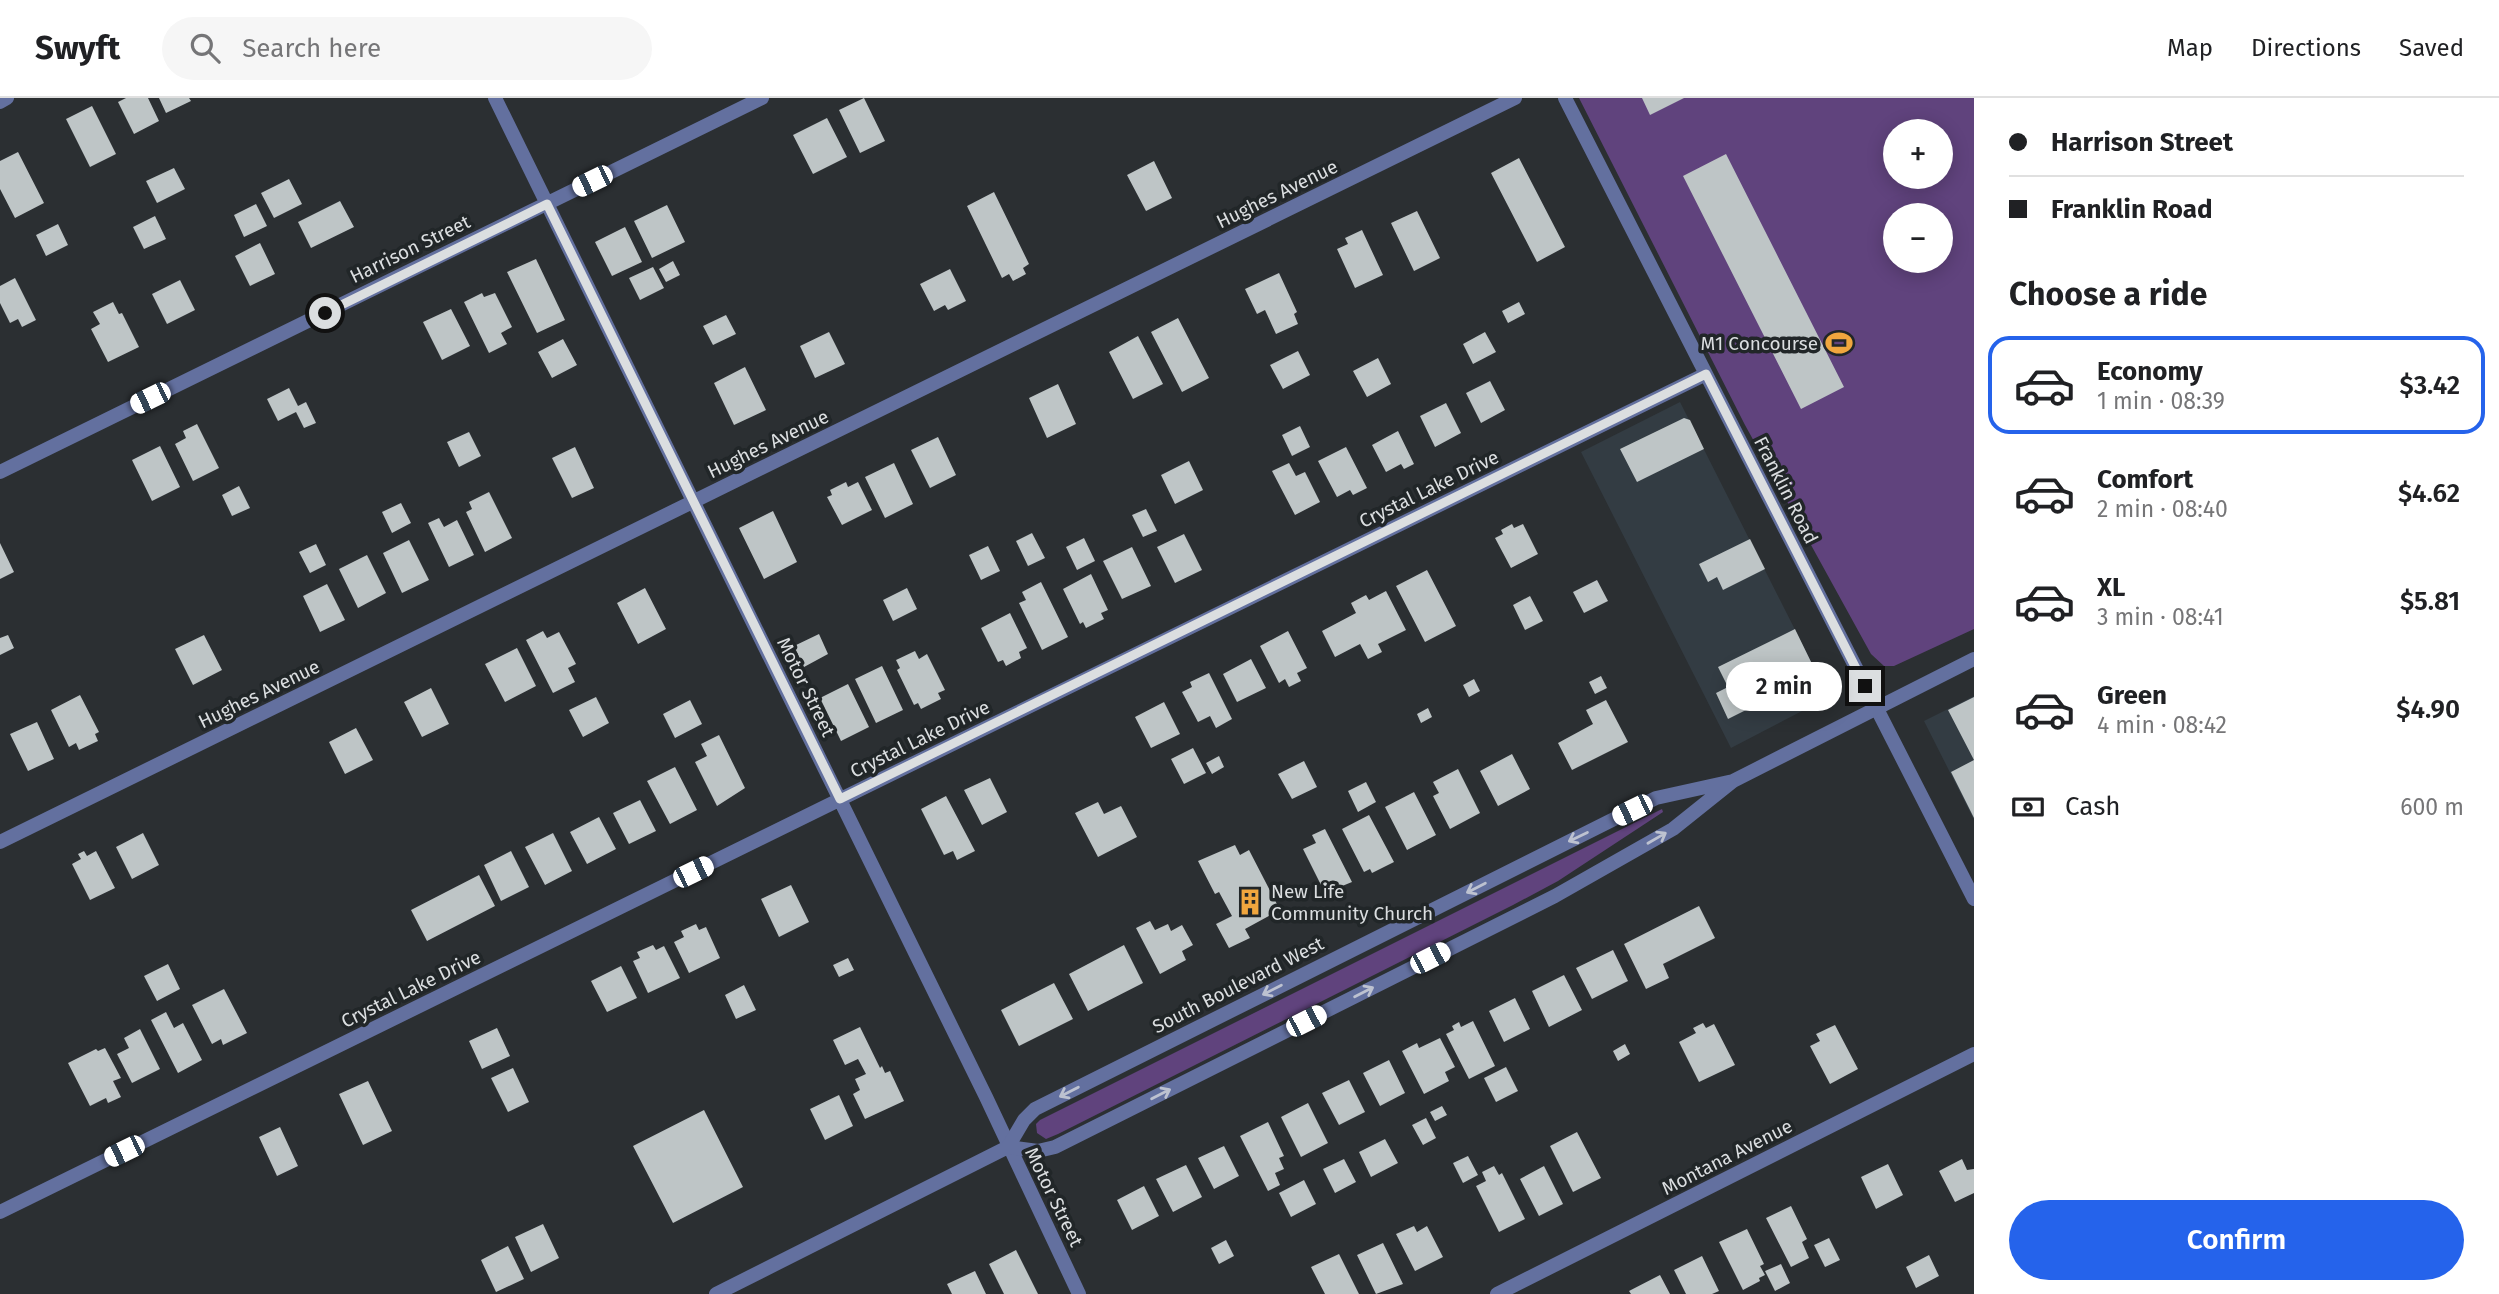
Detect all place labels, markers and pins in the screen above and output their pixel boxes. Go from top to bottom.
sports icon: M1 Concourse [1824,328,1854,358]
place label: M1 Concourse [1701,332,1818,355]
place label: New Life Community Church [1271,880,1433,925]
building icon: New Life Community Church [1235,887,1265,917]

